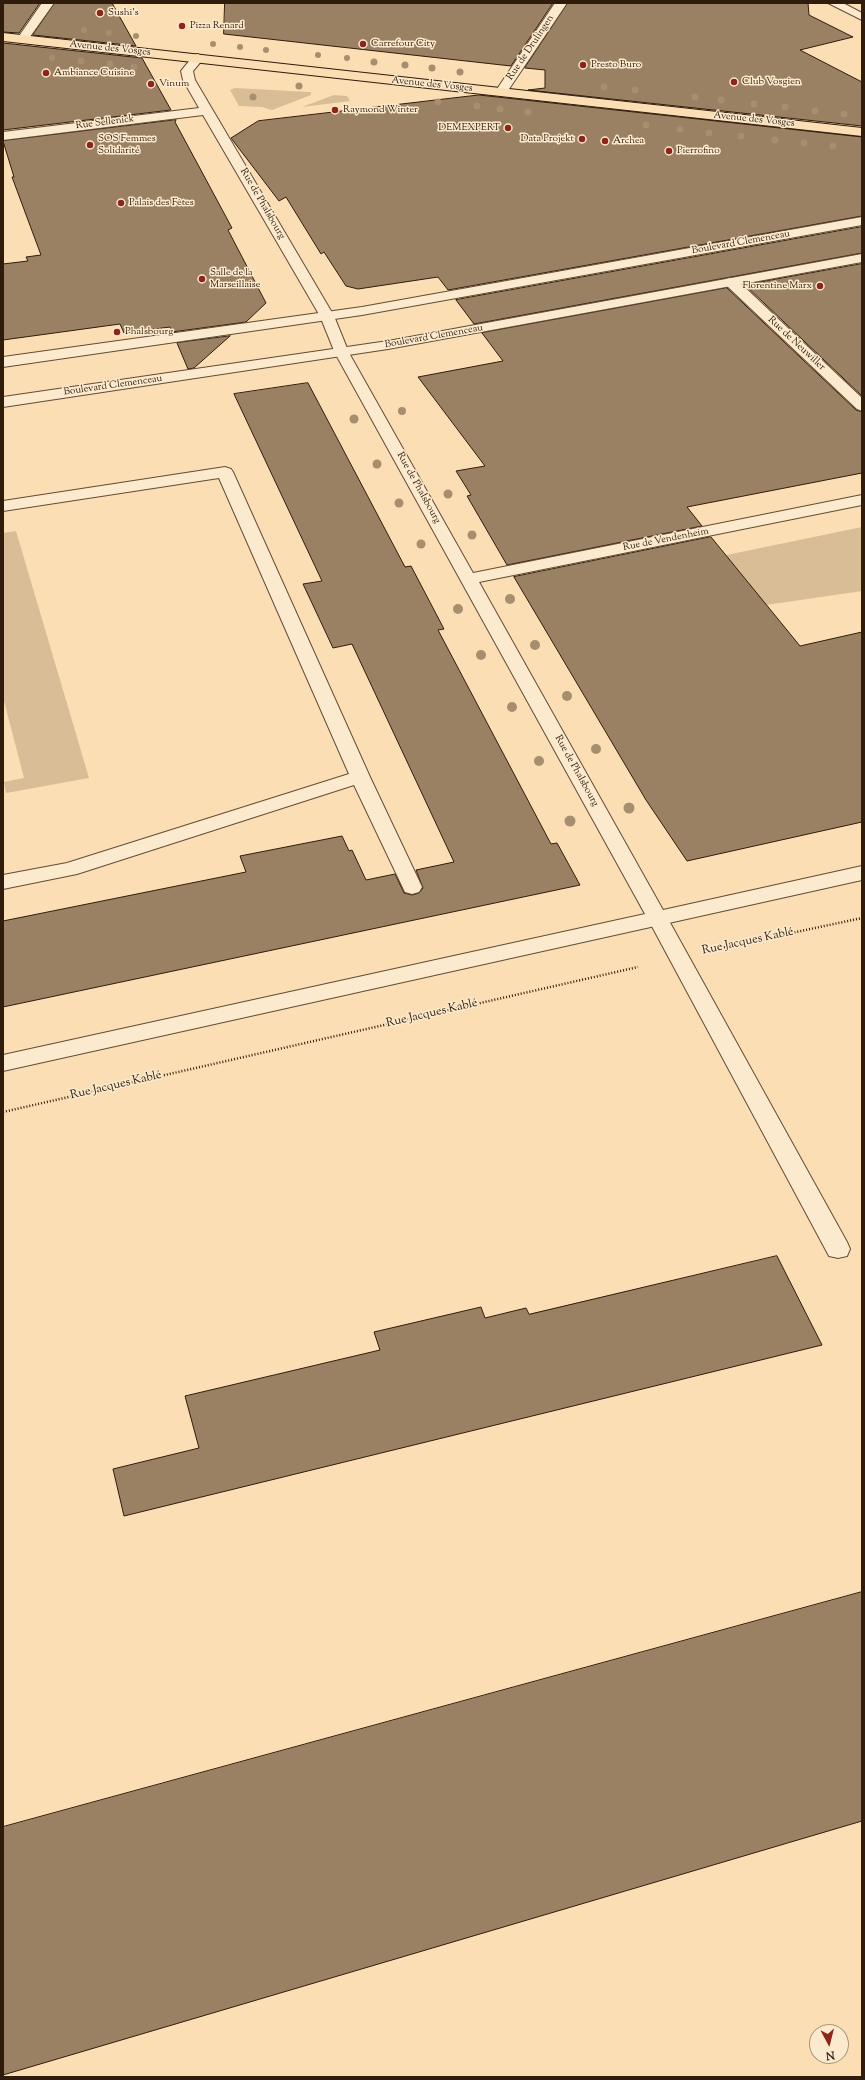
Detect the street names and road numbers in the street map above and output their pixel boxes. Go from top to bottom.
street label: Rue de Drulingen [505,13,557,83]
street label: Avenue des Vosges [69,39,151,59]
street label: Avenue des Vosges [391,75,473,95]
street label: Avenue des Vosges [713,110,795,130]
street label: Rue Sellenick [75,113,135,133]
street label: Rue de Phalsbourg [237,166,287,242]
street label: Boulevard Clemenceau [691,228,791,258]
street label: Rue de Neuwiller [765,314,827,374]
street label: Boulevard Clemenceau [384,322,484,352]
street label: Boulevard Clemenceau [63,373,163,399]
street label: Rue de Phalsbourg [393,450,443,526]
street label: Rue de Vendenheim [622,526,710,554]
street label: Rue de Phalsbourg [551,733,601,809]
street label: Rue Jacques Kablé [701,925,795,959]
street label: Rue Jacques Kablé [385,996,479,1032]
street label: Rue Jacques Kablé [69,1068,163,1104]

